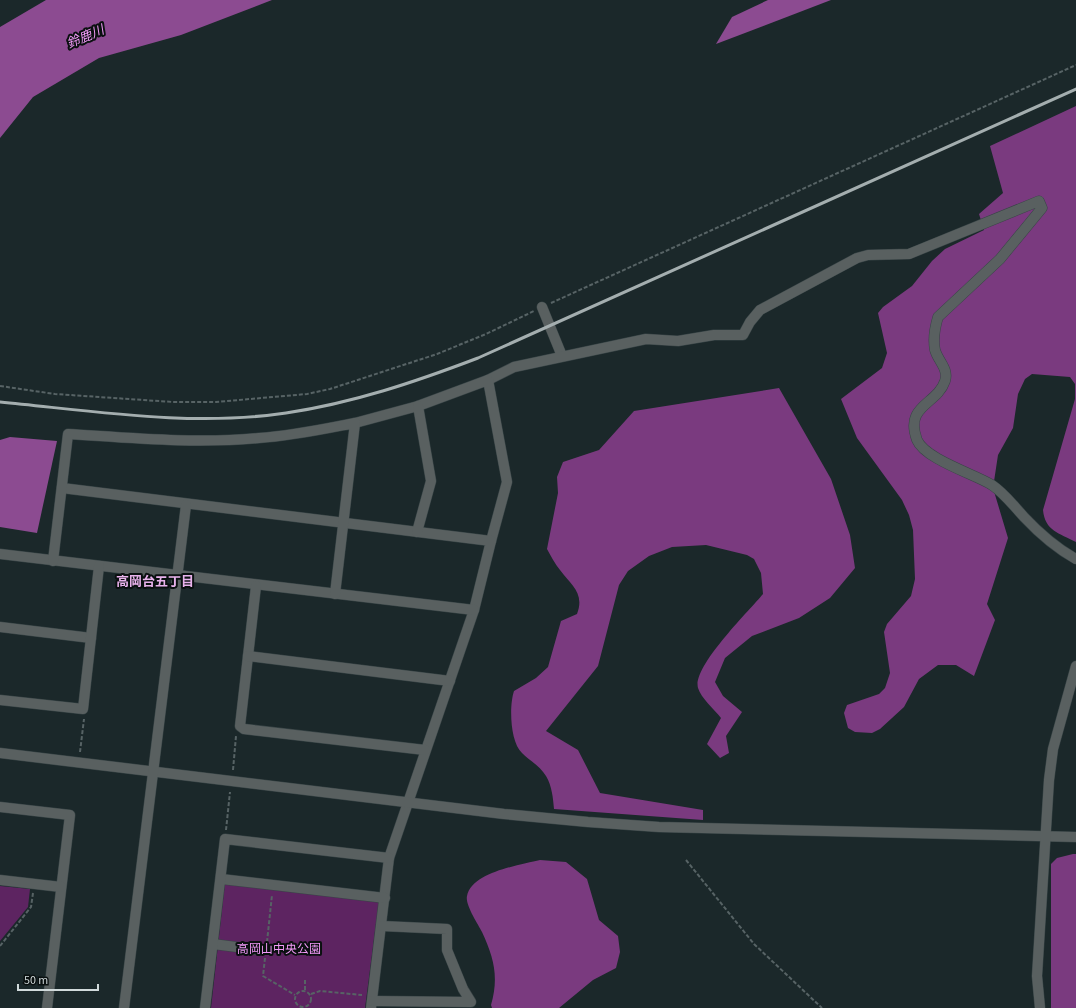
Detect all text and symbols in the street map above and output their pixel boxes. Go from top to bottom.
water label: 鈴鹿川 [64,20,109,53]
district label: 高岡台五丁目 [116,573,194,591]
park label: 高岡山中央公園 [237,941,321,958]
scale bar [18,966,98,992]
text: 50 m [24,972,48,989]

